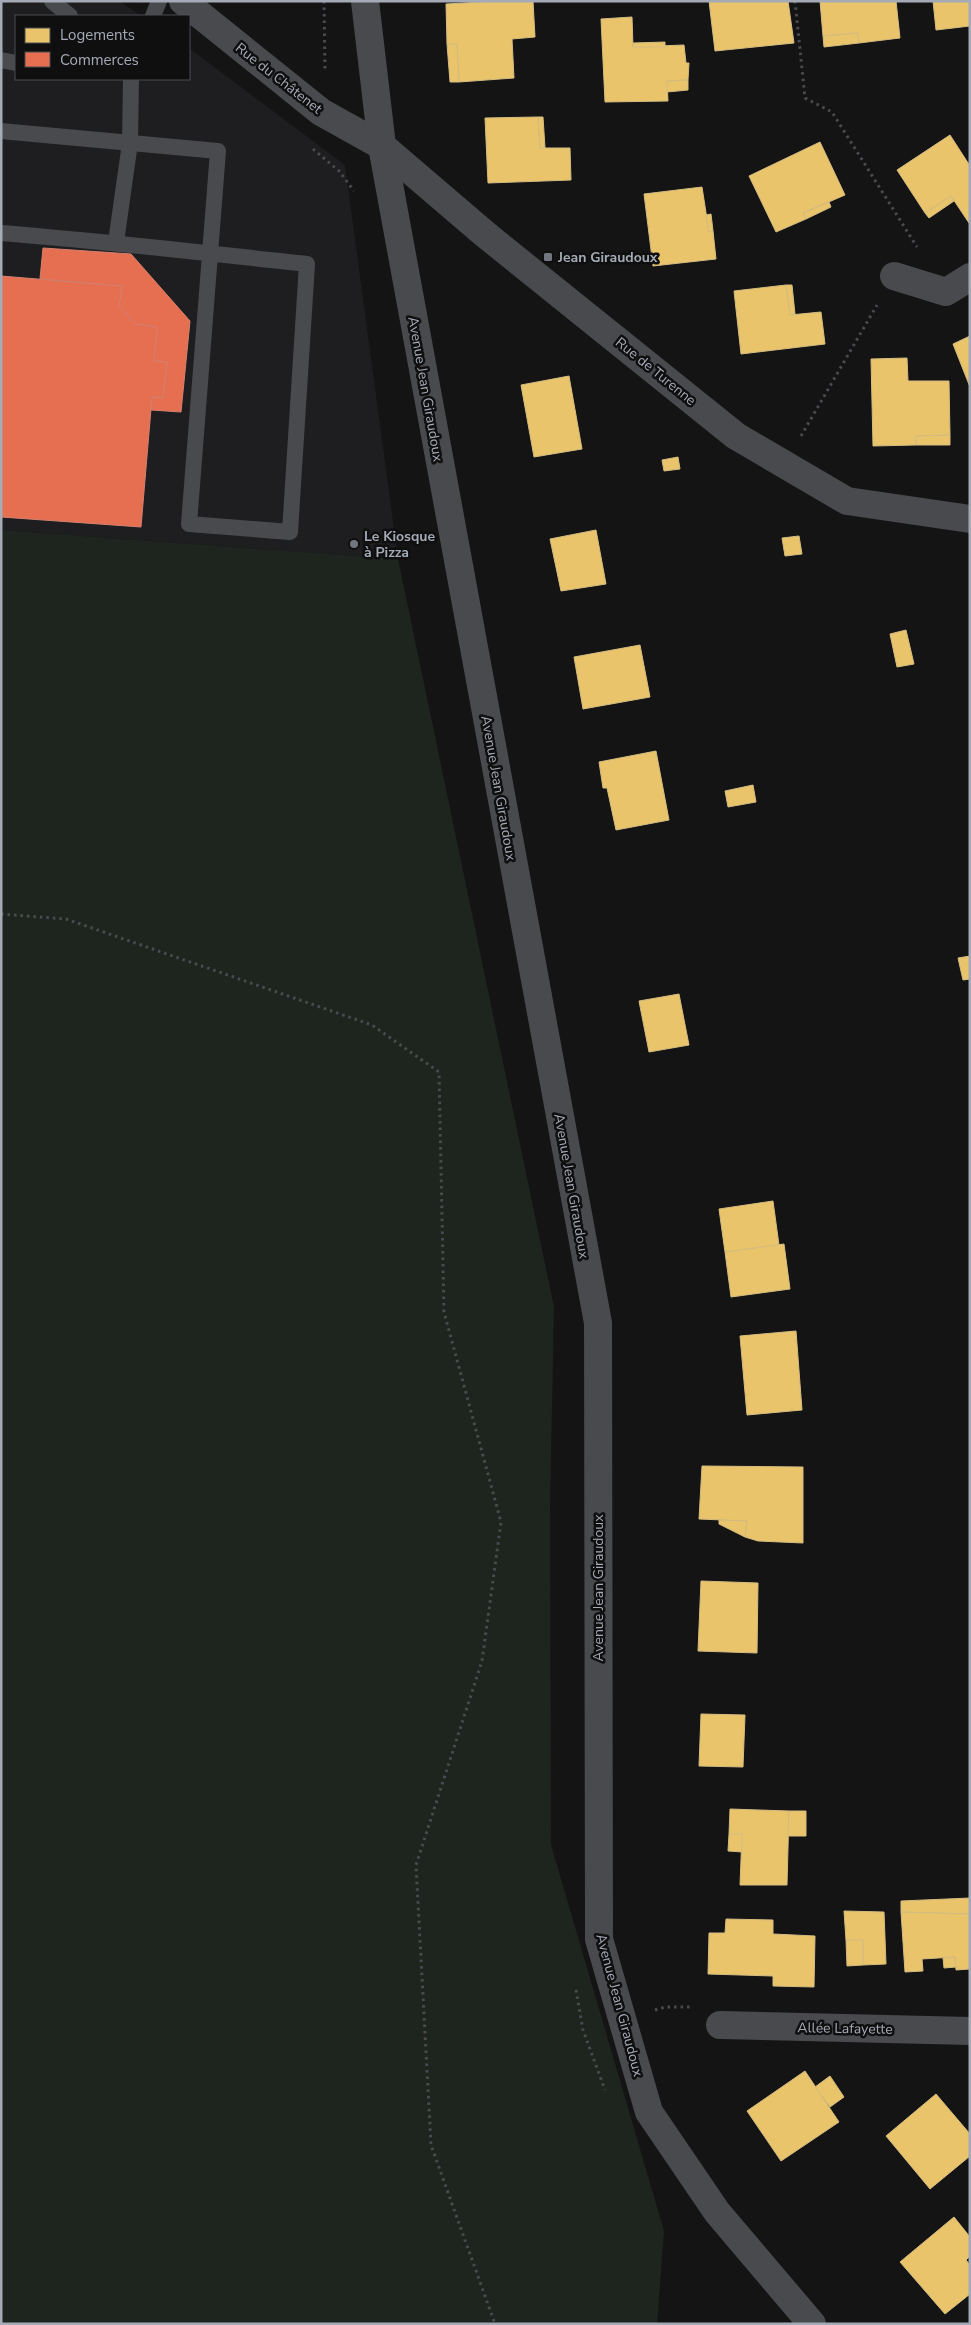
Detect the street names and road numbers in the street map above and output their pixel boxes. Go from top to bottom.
street label: Rue du Châtenet [231,39,326,118]
street label: Avenue Jean Giraudoux [403,315,448,464]
street label: Rue de Turenne [611,333,700,410]
street label: Avenue Jean Giraudoux [476,714,521,863]
street label: Avenue Jean Giraudoux [549,1112,594,1261]
street label: Avenue Jean Giraudoux [589,1514,608,1661]
street label: Avenue Jean Giraudoux [591,1932,648,2079]
street label: Allée Lafayette [797,2018,893,2039]

